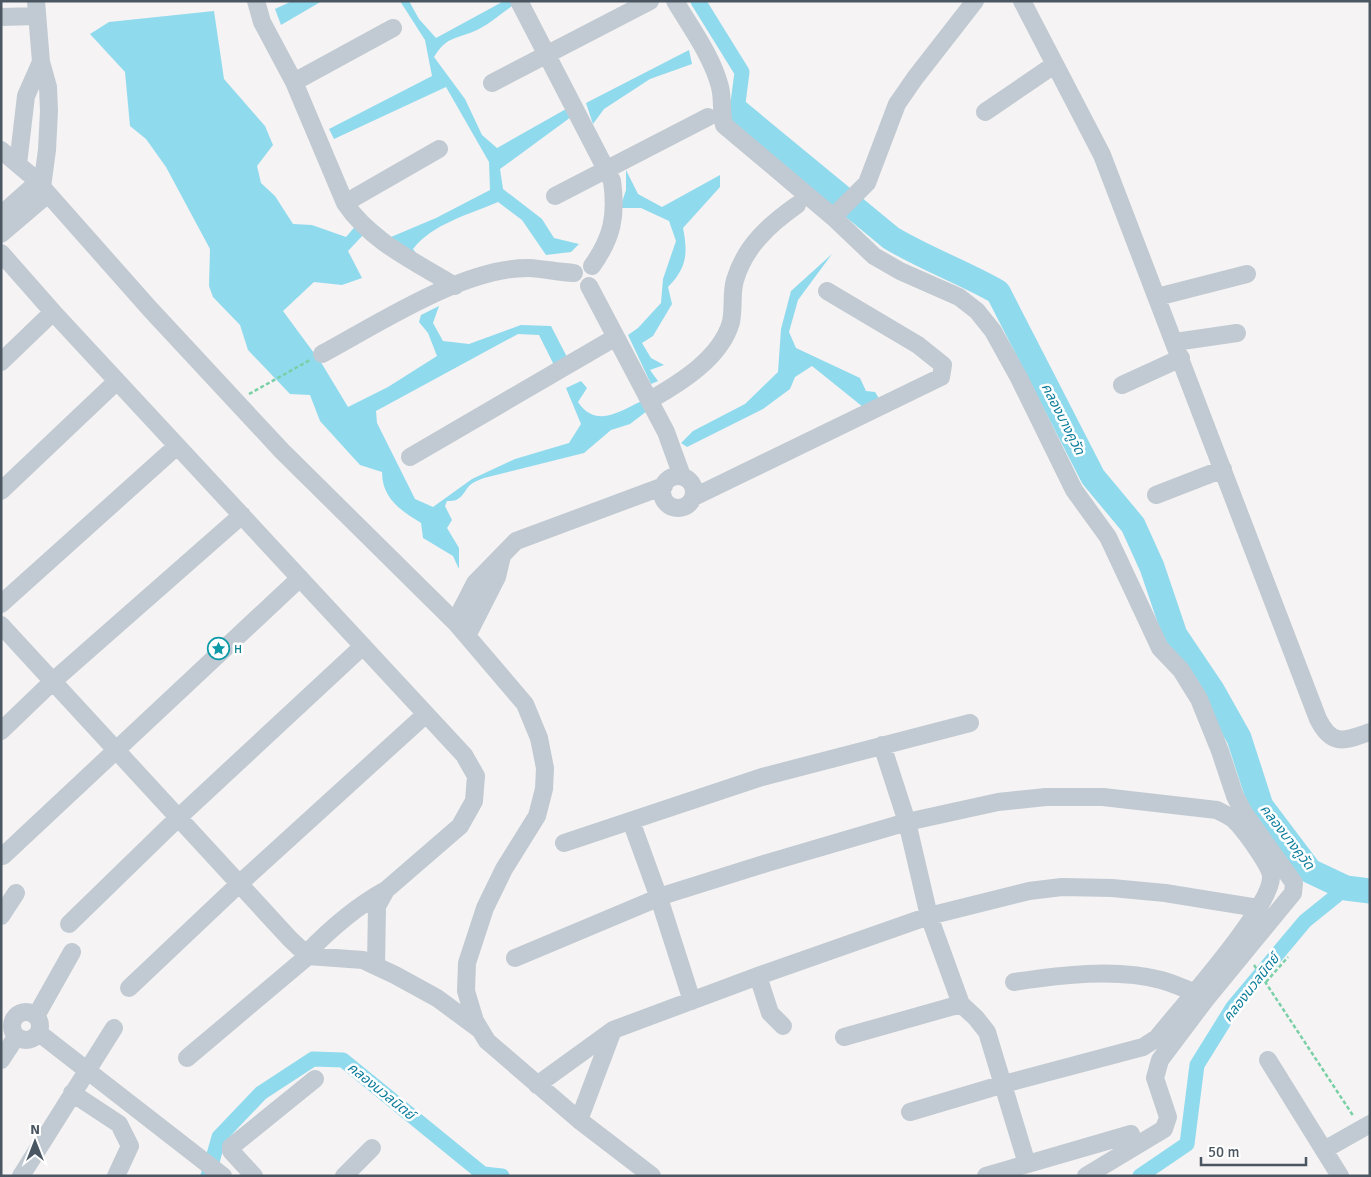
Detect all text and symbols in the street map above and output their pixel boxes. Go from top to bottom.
water label: คลองบางคูวัด [1038,380,1088,458]
place icon: H [206,637,230,661]
place label: H [234,642,242,657]
water label: คลองบางคูวัด [1256,801,1318,873]
water label: คลองนวลนิตย์ [1219,948,1285,1025]
water label: คลองนวลนิตย์ [344,1059,420,1125]
north arrow [10,1117,60,1167]
text: N [30,1121,40,1138]
scale bar [1201,1134,1306,1166]
text: 50 m [1208,1143,1239,1161]

